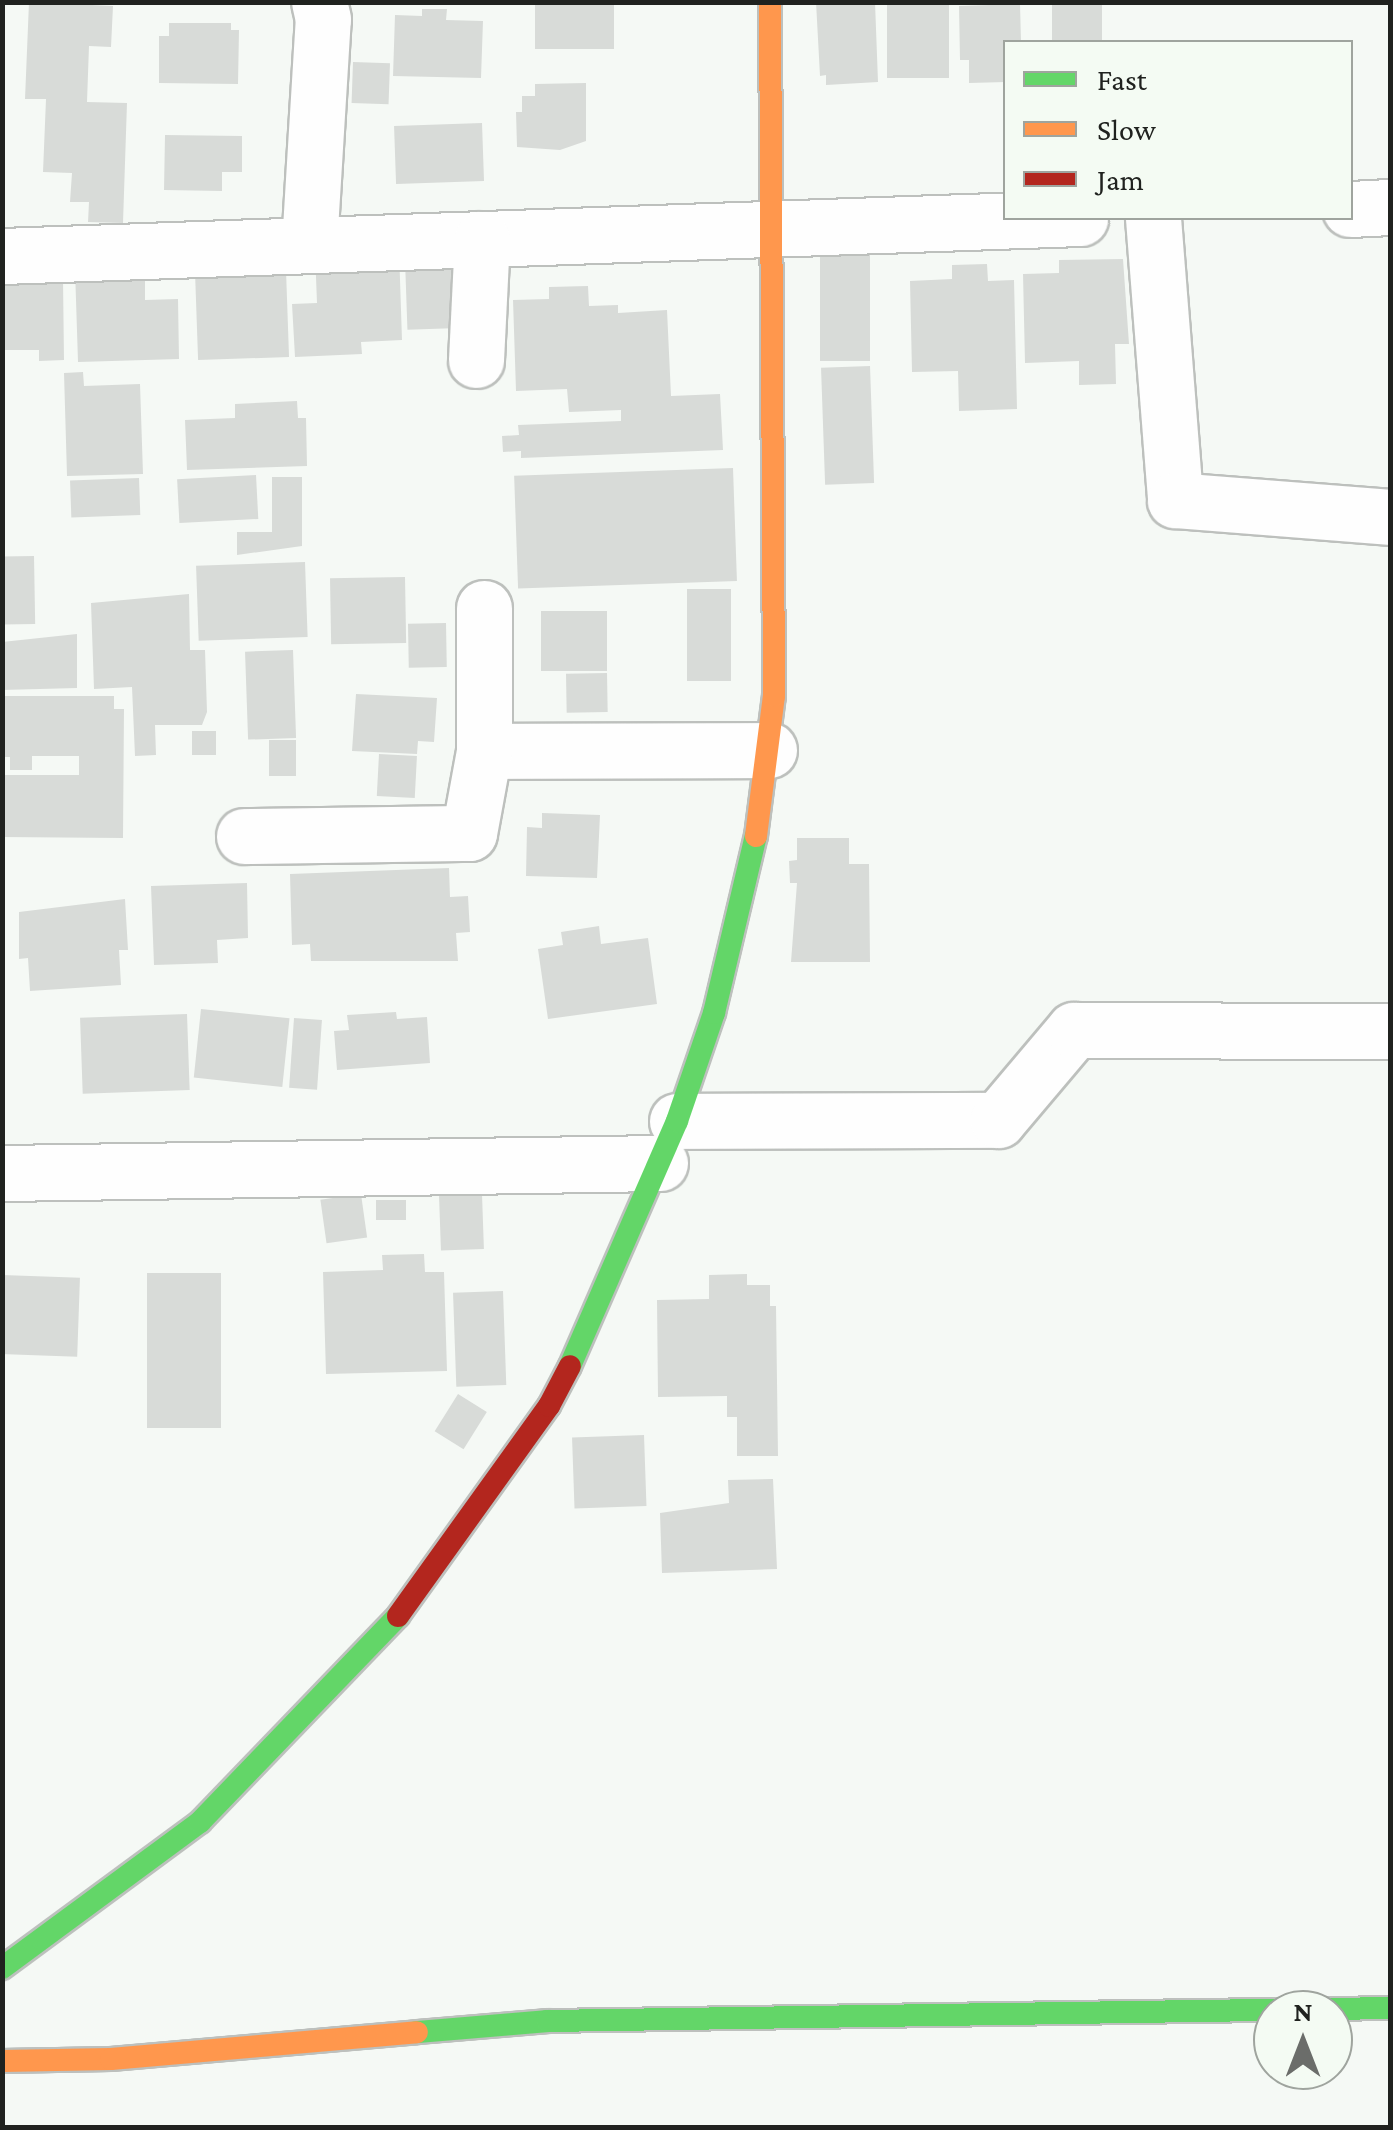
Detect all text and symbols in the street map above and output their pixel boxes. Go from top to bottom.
legend [1003,40,1353,220]
text: Fast [1097,63,1147,96]
text: Slow [1097,113,1156,146]
text: Jam [1097,163,1144,196]
north arrow [1253,1990,1353,2090]
text: N [1293,1996,1313,2027]

